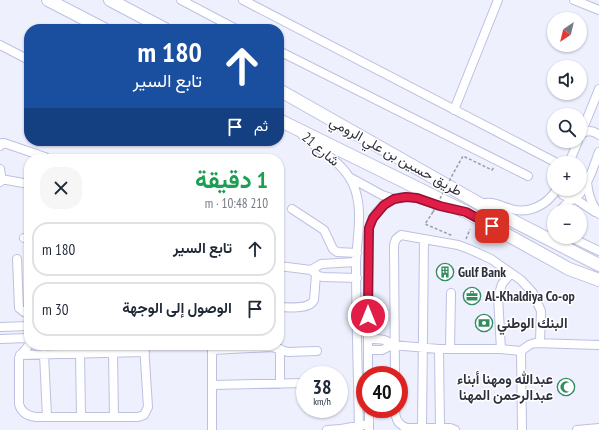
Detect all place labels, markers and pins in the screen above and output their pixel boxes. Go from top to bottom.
pin [475,209,509,243]
building icon: Gulf Bank [435,262,455,282]
place label: Gulf Bank [458,263,506,281]
office icon: Al-Khaldiya Co-op [462,286,482,306]
place label: Al-Khaldiya Co-op [484,287,575,305]
bank icon: البنك الوطني [474,313,494,333]
place label: البنك الوطني [497,314,568,335]
place label: عبدالله ومهنا أبناء عبدالرحمن المهنا [457,370,553,404]
mosque icon: عبدالله ومهنا أبناء عبدالرحمن المهنا [556,377,576,397]

